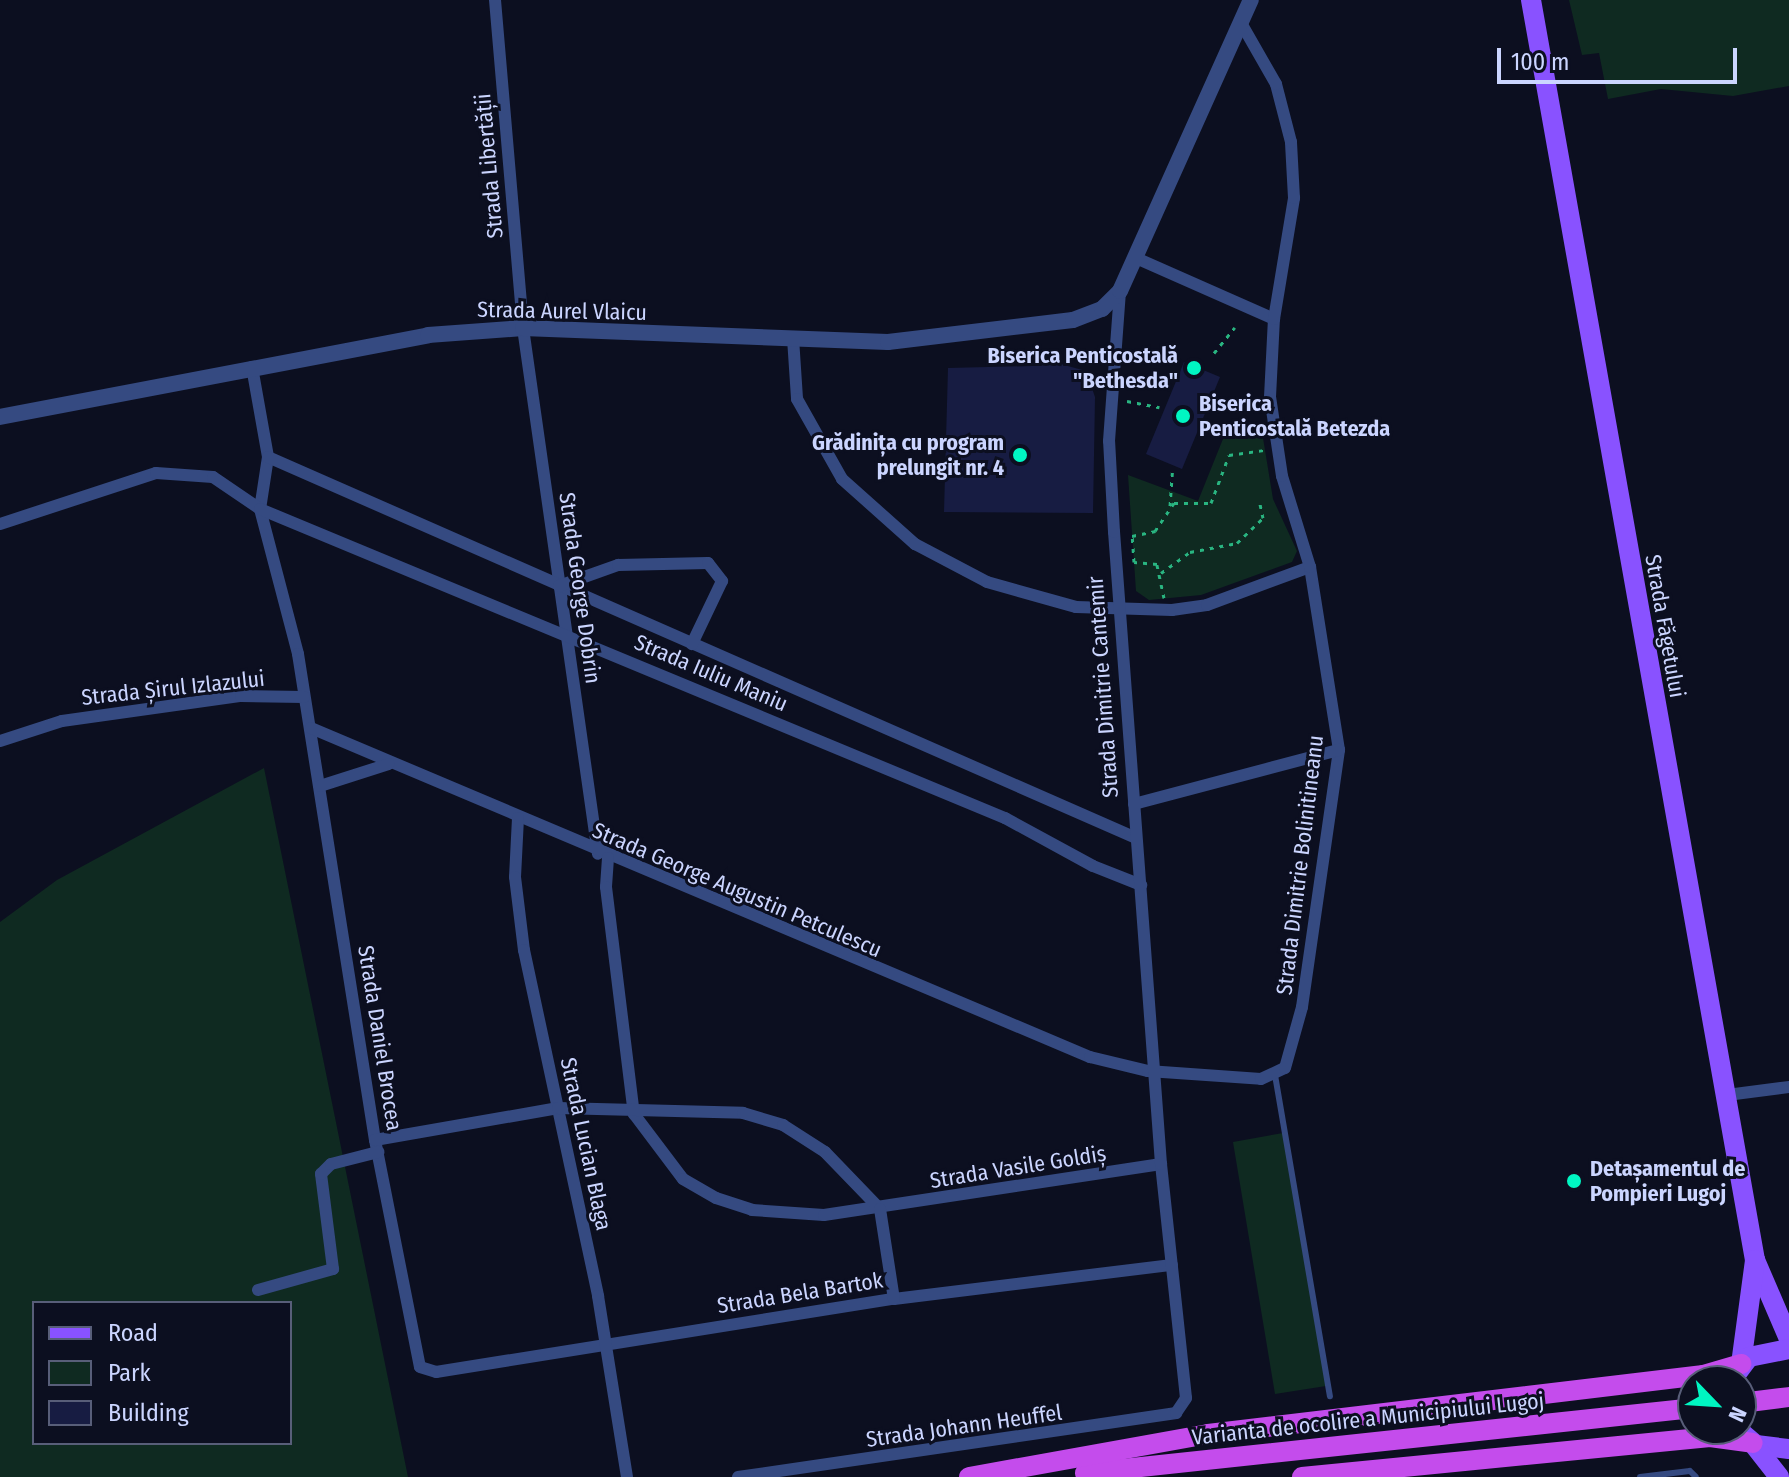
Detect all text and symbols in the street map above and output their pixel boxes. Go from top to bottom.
scale bar [1501,32,1741,82]
text: 100 m [1511,48,1569,76]
street label: Strada Libertății [470,92,508,240]
street label: Strada Aurel Vlaicu [477,296,647,326]
place label: Biserica Penticostală "Bethesda" [988,342,1178,394]
marker: Biserica Penticostală "Bethesda" [1185,359,1203,377]
place label: Biserica Penticostală Betezda [1199,390,1390,442]
marker: Biserica Penticostală Betezda [1174,407,1192,425]
place label: Grădinița cu program prelungit nr. 4 [812,429,1004,480]
marker: Grădinița cu program prelungit nr. 4 [1011,446,1029,464]
street label: Strada George Dobrin [554,491,606,685]
street label: Strada Făgetului [1639,552,1691,700]
street label: Strada Dimitrie Cantemir [1082,575,1124,799]
street label: Strada Iuliu Maniu [630,629,792,717]
street label: Strada Șirul Izlazului [80,665,266,711]
street label: Strada Dimitrie Bolinitineanu [1271,733,1329,997]
street label: Strada George Augustin Petculescu [588,817,886,963]
street label: Strada Daniel Brocea [352,944,408,1132]
street label: Strada Lucian Blaga [555,1055,617,1233]
street label: Strada Vasile Goldiș [928,1140,1108,1194]
place label: Detașamentul de Pompieri Lugoj [1590,1155,1745,1206]
marker: Detașamentul de Pompieri Lugoj [1565,1172,1583,1190]
street label: Strada Bela Bartok [715,1267,885,1319]
legend [32,1301,292,1445]
text: Road [108,1319,158,1347]
text: Park [108,1359,151,1387]
north arrow [1677,1365,1757,1445]
street label: Varianta de ocolire a Municipiului Lugoj [1191,1387,1545,1451]
text: Building [108,1399,189,1427]
street label: Strada Johann Heuffel [864,1399,1064,1453]
text: N [1722,1403,1752,1426]

